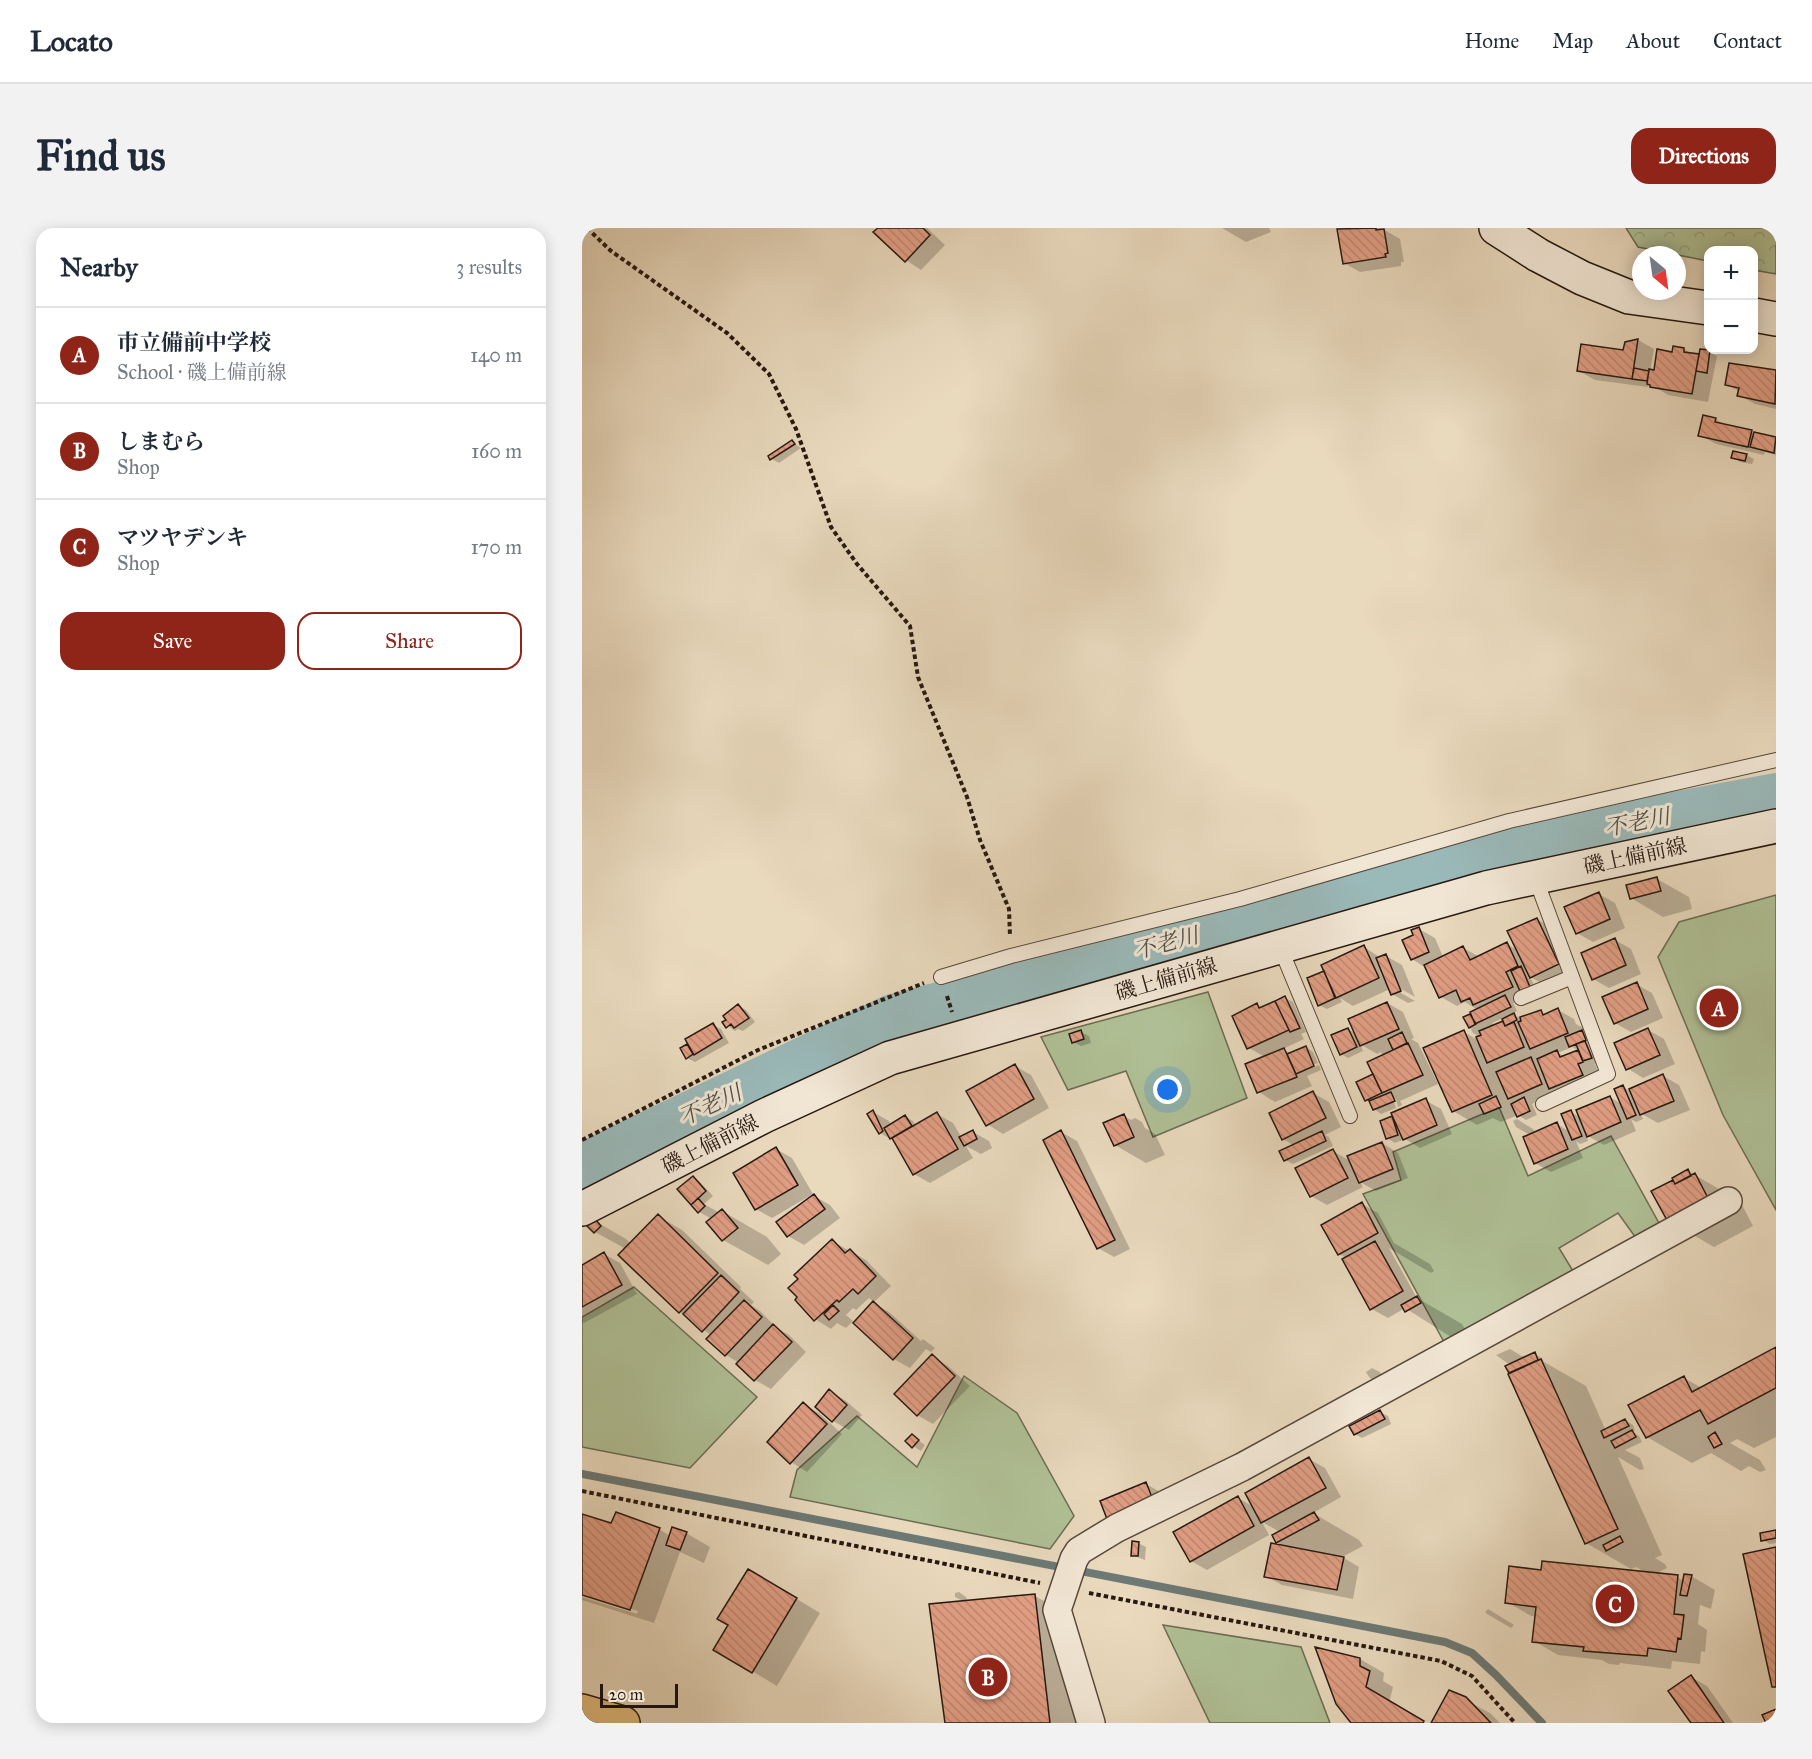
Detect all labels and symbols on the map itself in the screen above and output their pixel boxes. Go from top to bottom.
north arrow [1632,246,1686,300]
water label: 不老川 [1602,802,1674,842]
street label: 磯上備前線 [1581,832,1689,880]
water label: 不老川 [1131,921,1203,965]
street label: 磯上備前線 [1112,952,1220,1006]
pin: A [1700,986,1738,1030]
your location [1153,1075,1182,1104]
water label: 不老川 [674,1078,747,1131]
street label: 磯上備前線 [657,1109,763,1179]
pin: C [1596,1582,1634,1626]
pin: B [968,1654,1008,1700]
scale bar [600,1681,678,1708]

